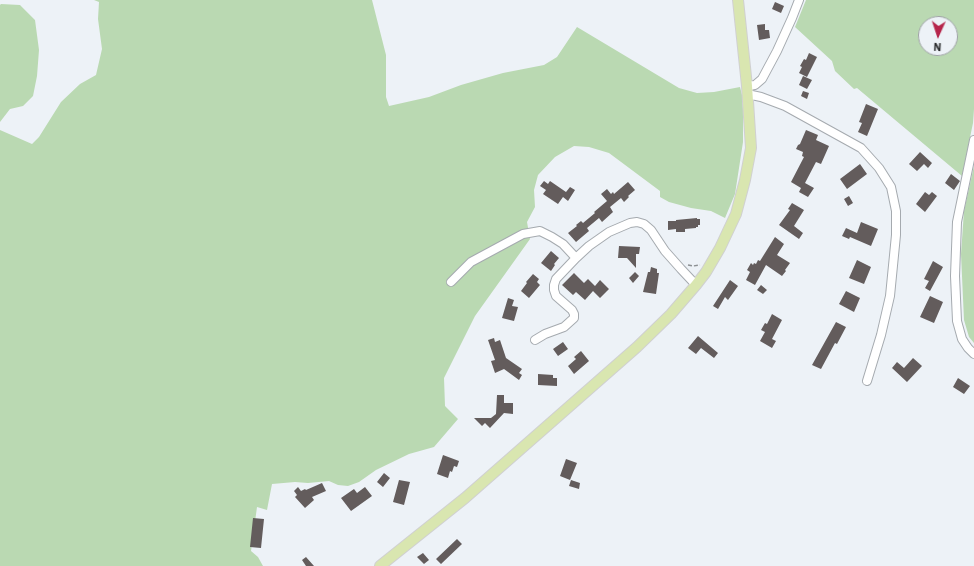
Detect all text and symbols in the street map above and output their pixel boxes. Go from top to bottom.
north arrow [918,16,958,56]
text: N [933,40,942,54]

